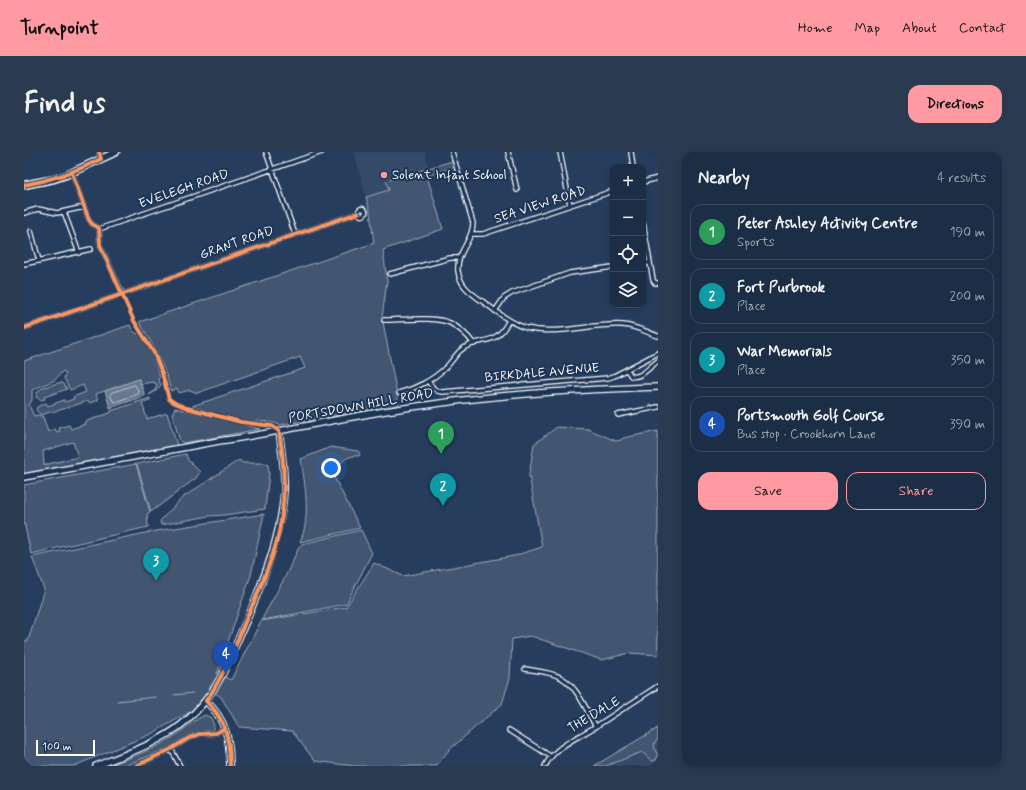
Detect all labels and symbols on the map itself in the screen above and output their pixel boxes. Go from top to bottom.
street label: EVELEGH ROAD [137,166,231,212]
place label: Solent Infant School [392,167,507,184]
marker: Solent Infant School [379,170,389,180]
street label: SEA VIEW ROAD [492,182,588,228]
street label: GRANT ROAD [198,222,276,264]
street label: BIRKDALE AVENUE [484,359,600,386]
street label: PORTSDOWN HILL ROAD [287,385,435,427]
pin: 1 [428,421,454,454]
your location [321,458,341,478]
pin: 2 [430,473,456,506]
pin: 3 [143,548,169,581]
pin: 4 [213,641,239,674]
street label: THE DALE [565,693,624,737]
scale bar [36,738,95,757]

